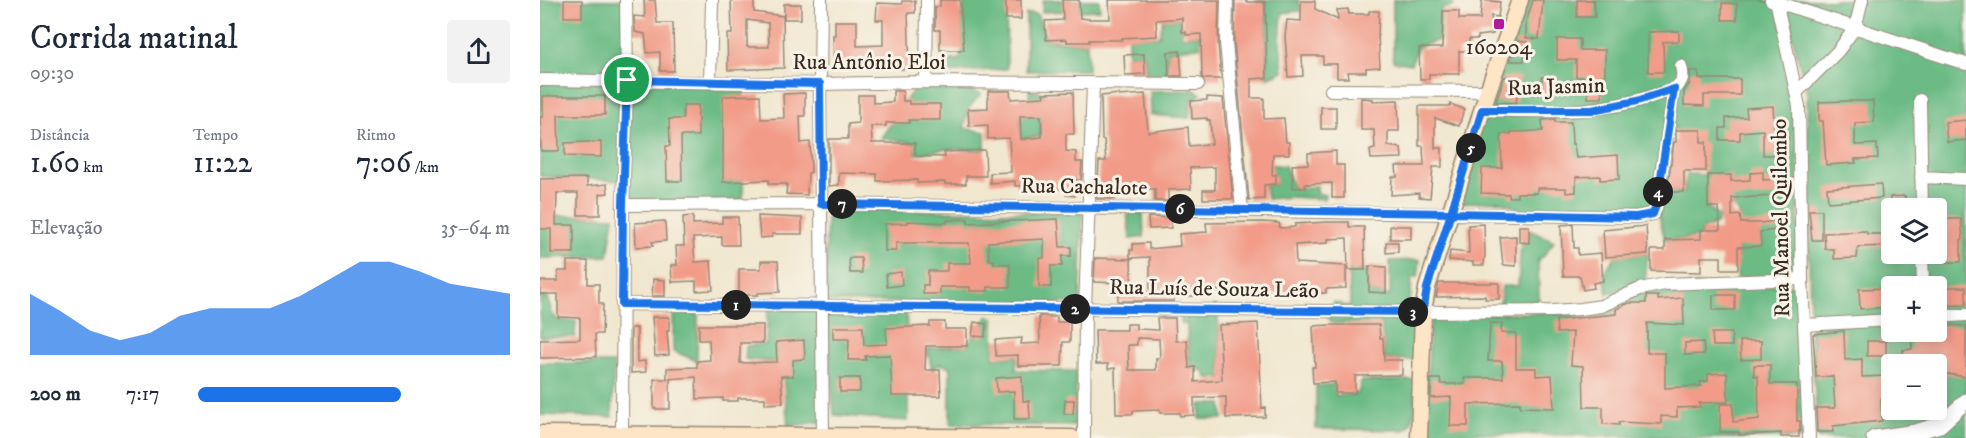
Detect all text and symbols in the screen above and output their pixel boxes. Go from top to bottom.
marker: 160204 [1492,17,1506,31]
text: Corrida matinal [30,18,238,59]
button: share [447,20,510,83]
place label: 160204 [1466,34,1534,61]
street label: Rua Antônio Eloi [792,49,946,76]
pin [601,54,652,105]
text: 09:30 [30,61,74,86]
icon: arrive [610,63,643,96]
street label: Rua Jasmin [1507,72,1606,102]
street label: Rua Manoel Quilombo [1766,118,1796,318]
text: Distância [30,125,89,145]
text: Tempo [193,125,238,145]
text: Ritmo [356,125,396,145]
pin: 5 [1456,133,1486,163]
text: 5 [1467,138,1475,158]
text: 1.60 [30,145,80,182]
text: 11:22 [193,145,252,182]
text: 7:06 [356,145,411,182]
text: km [80,157,103,177]
text: /km [411,157,439,177]
street label: Rua Cachalote [1020,172,1148,202]
pin: 4 [1643,177,1673,207]
text: 4 [1653,182,1663,202]
pin: 7 [827,189,857,219]
text: 7 [838,194,846,214]
pin: 6 [1165,194,1195,224]
map controls [1881,198,1947,420]
button: layers [1881,198,1947,264]
text: 6 [1176,199,1184,219]
text: Elevação [30,216,103,241]
text: 35–64 m [441,216,510,241]
street label: Rua Luís de Souza Leão [1109,274,1319,304]
button: + [1881,276,1947,342]
pin: 1 [721,290,751,320]
pin: 2 [1060,294,1090,324]
text: 1 [733,295,739,315]
pin: 3 [1398,297,1428,327]
text: 2 [1071,299,1079,319]
text: 3 [1410,302,1416,322]
button: − [1881,354,1947,420]
text: 200 m [30,382,81,407]
text: 7:17 [126,382,160,407]

